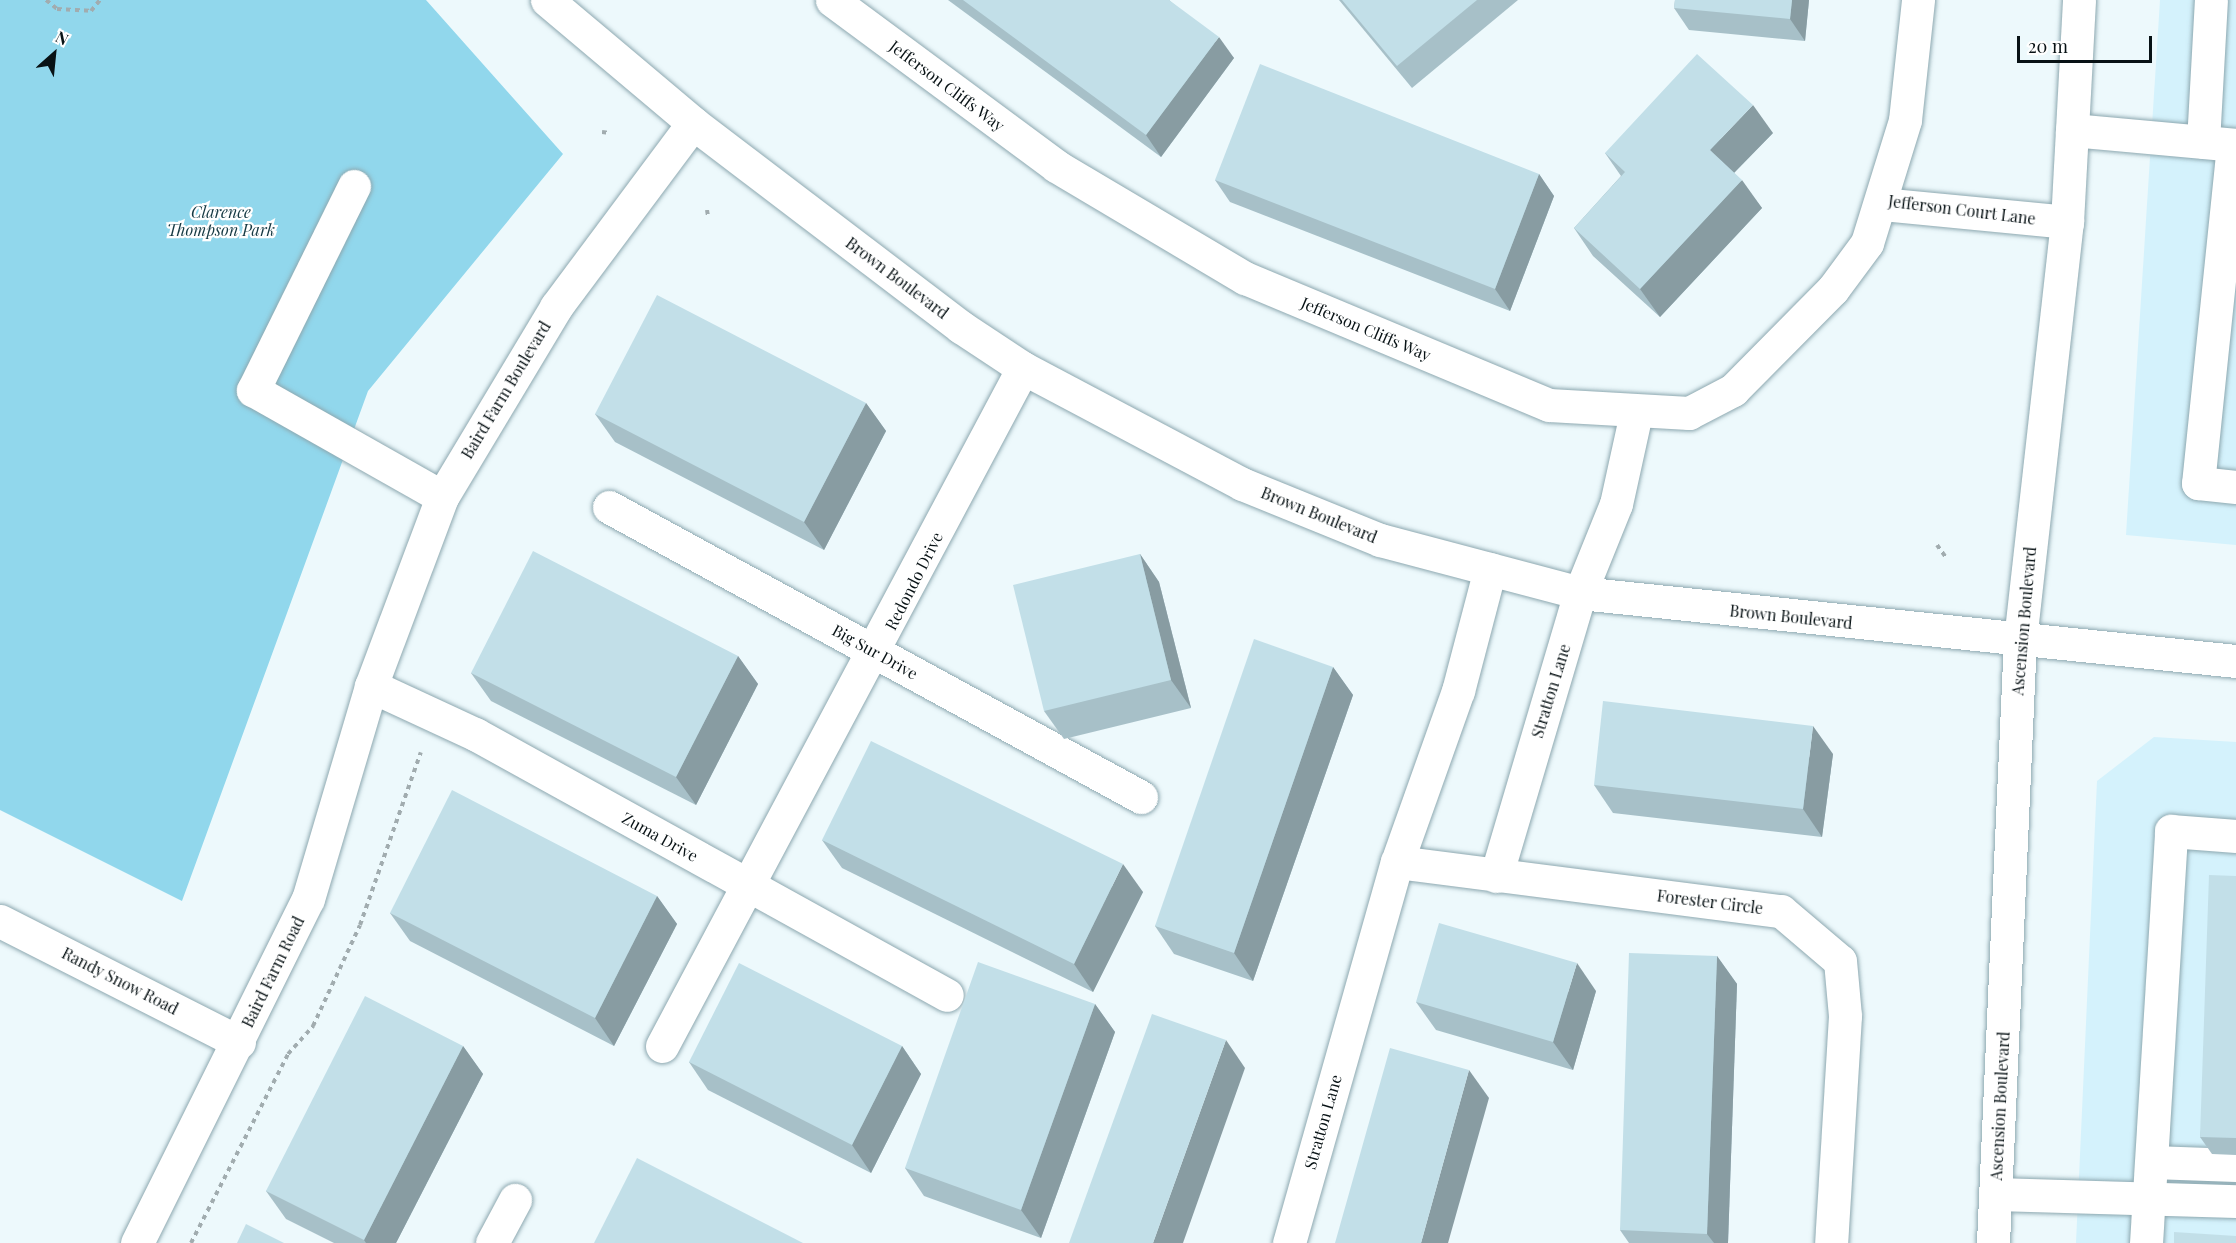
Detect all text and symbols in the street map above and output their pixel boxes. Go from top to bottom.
north arrow [24,24,84,84]
scale bar [2020,24,2155,62]
text: N [52,26,72,49]
text: 20 m [2028,34,2068,58]
street label: Jefferson Cliffs Way [886,36,1008,136]
street label: Jefferson Court Lane [1887,191,2037,229]
park label: Clarence Thompson Park [167,202,275,240]
street label: Brown Boulevard [842,233,952,323]
street label: Jefferson Cliffs Way [1298,293,1434,365]
street label: Baird Farm Boulevard [457,318,555,462]
street label: Brown Boulevard [1258,483,1380,547]
street label: Redondo Drive [881,529,947,633]
street label: Ascension Boulevard [2008,546,2040,696]
street label: Brown Boulevard [1729,601,1853,633]
street label: Big Sur Drive [829,621,921,683]
street label: Stratton Lane [1528,642,1574,740]
street label: Zuma Drive [619,808,701,866]
street label: Forester Circle [1656,886,1764,918]
street label: Baird Farm Road [238,913,308,1031]
street label: Randy Snow Road [58,943,182,1019]
street label: Ascension Boulevard [1987,1031,2013,1181]
street label: Stratton Lane [1300,1073,1346,1171]

